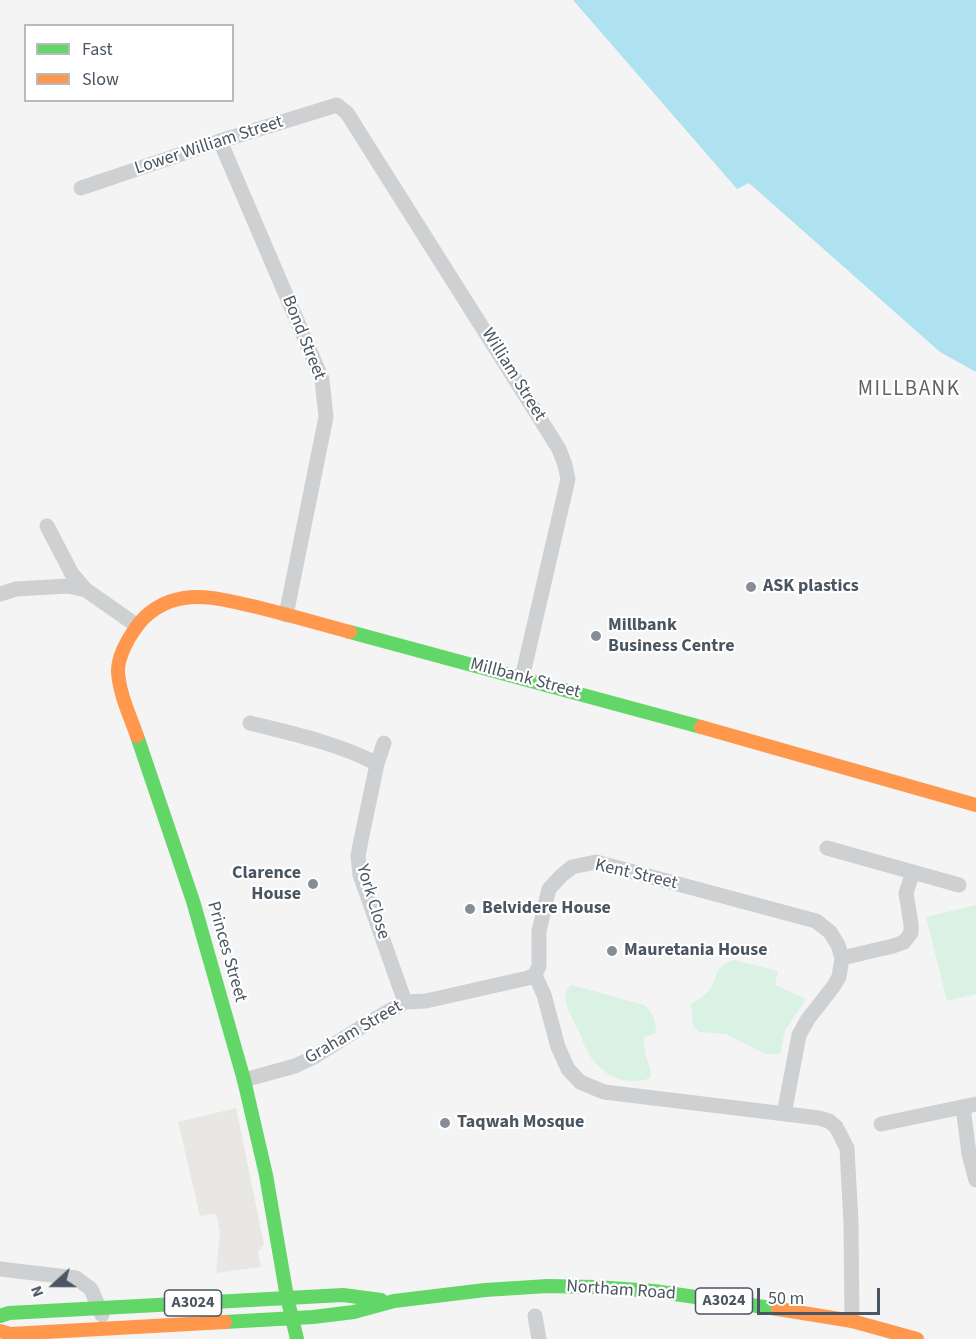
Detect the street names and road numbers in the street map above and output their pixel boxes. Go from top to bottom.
street label: Lower William Street [132,112,286,180]
street label: Bond Street [276,293,330,383]
street label: William Street [476,325,550,425]
street label: Millbank Street [468,654,582,704]
street label: Kent Street [593,855,679,895]
street label: York Close [350,862,394,942]
street label: Princes Street [201,899,251,1005]
street label: Graham Street [302,997,406,1069]
street label: Northam Road [566,1276,676,1306]
road number: A3024 [696,1288,752,1314]
road number: A3024 [164,1290,222,1316]

